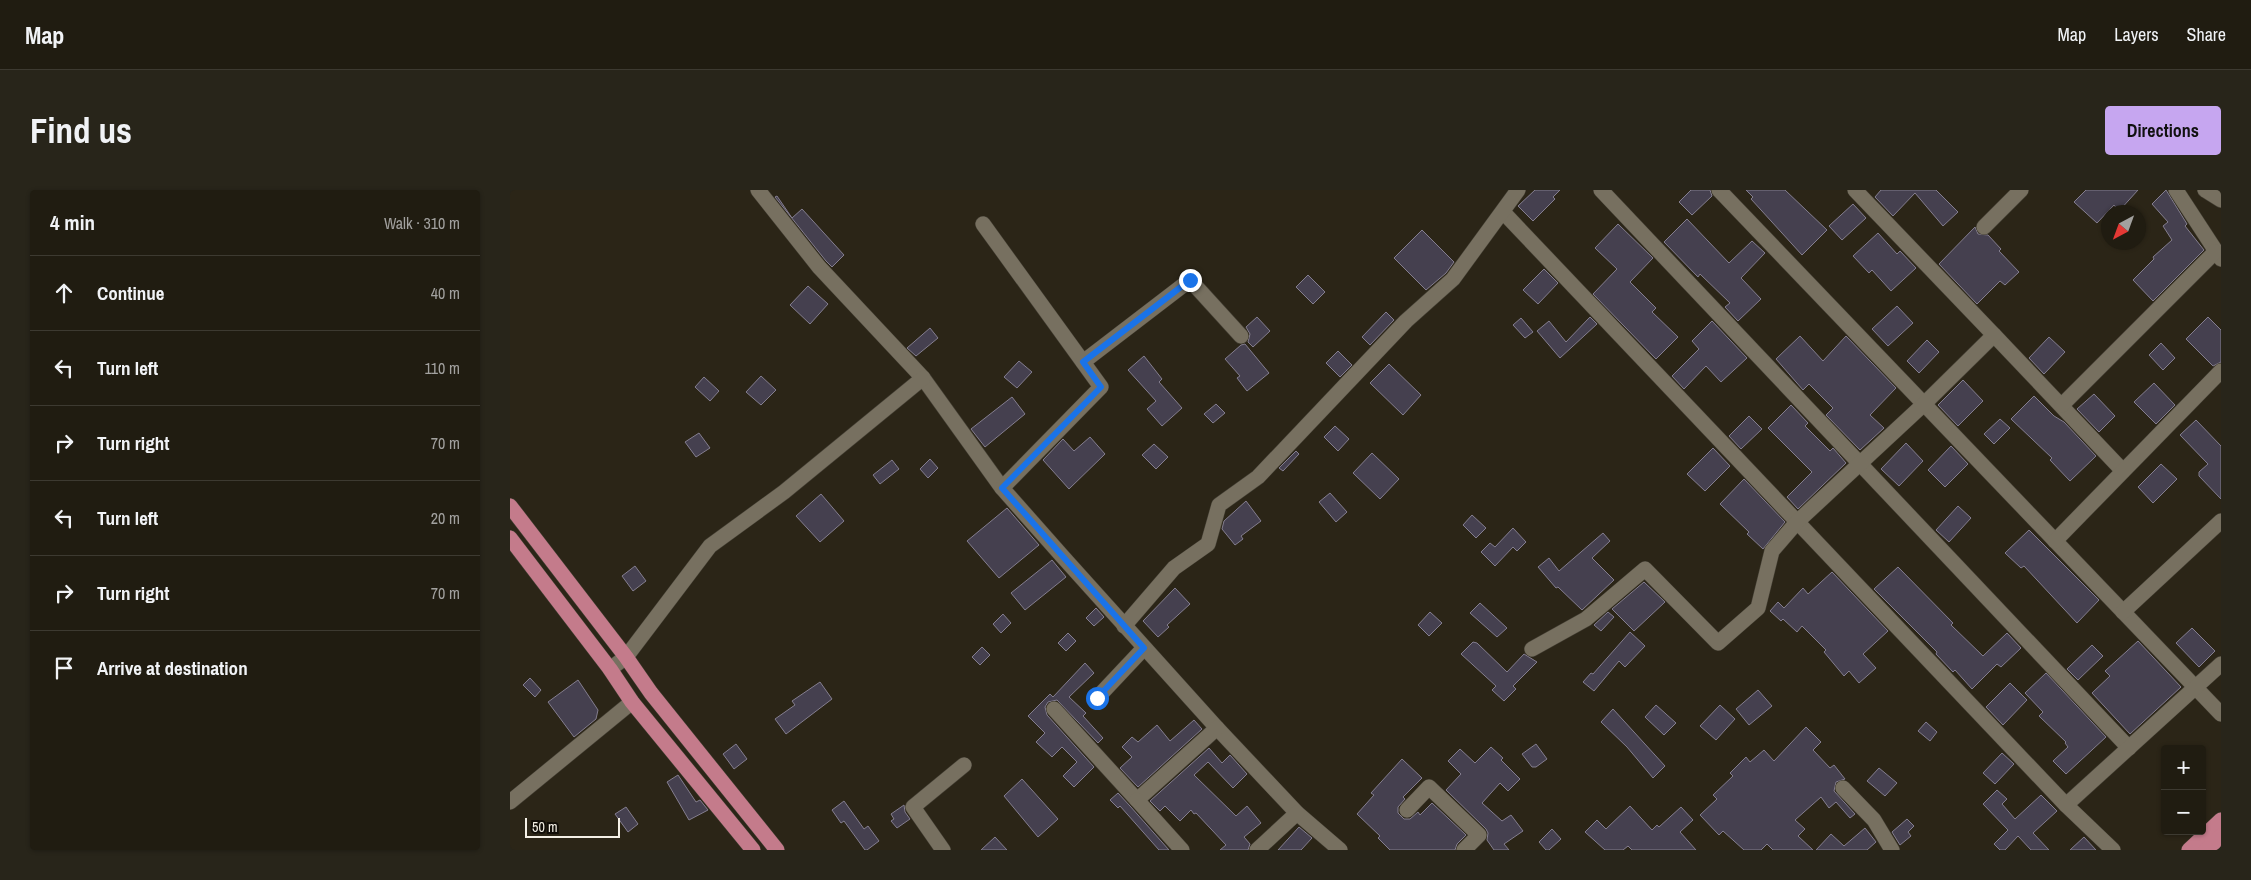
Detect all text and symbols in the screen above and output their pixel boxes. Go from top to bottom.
text: Map [25,19,64,51]
text: Map [2058,22,2086,47]
text: Layers [2114,22,2159,47]
text: Share [2187,22,2226,47]
button: Directions [2105,106,2221,155]
text: Find us [30,107,132,154]
north arrow [2101,205,2146,250]
text: 4 min [50,208,95,237]
text: Walk · 310 m [384,212,460,234]
route end [1179,269,1202,292]
icon: ahead [50,279,78,307]
text: Continue [97,280,165,306]
text: 40 m [431,282,460,304]
icon: left [50,354,78,382]
text: Turn left [97,355,158,381]
text: 110 m [424,357,460,379]
icon: right [50,429,78,457]
text: Turn right [97,430,169,456]
text: 70 m [431,432,460,454]
icon: left [50,504,78,532]
text: Turn left [97,505,158,531]
text: 20 m [431,507,460,529]
icon: right [50,579,78,607]
text: Turn right [97,580,169,606]
text: 70 m [431,582,460,604]
icon: arrive [50,654,78,682]
text: Arrive at destination [97,655,248,681]
route start [1086,687,1109,710]
map controls [2161,745,2206,835]
button: + [2161,745,2206,790]
button: − [2161,790,2206,835]
scale bar [525,815,620,838]
text: 50 m [532,818,558,836]

